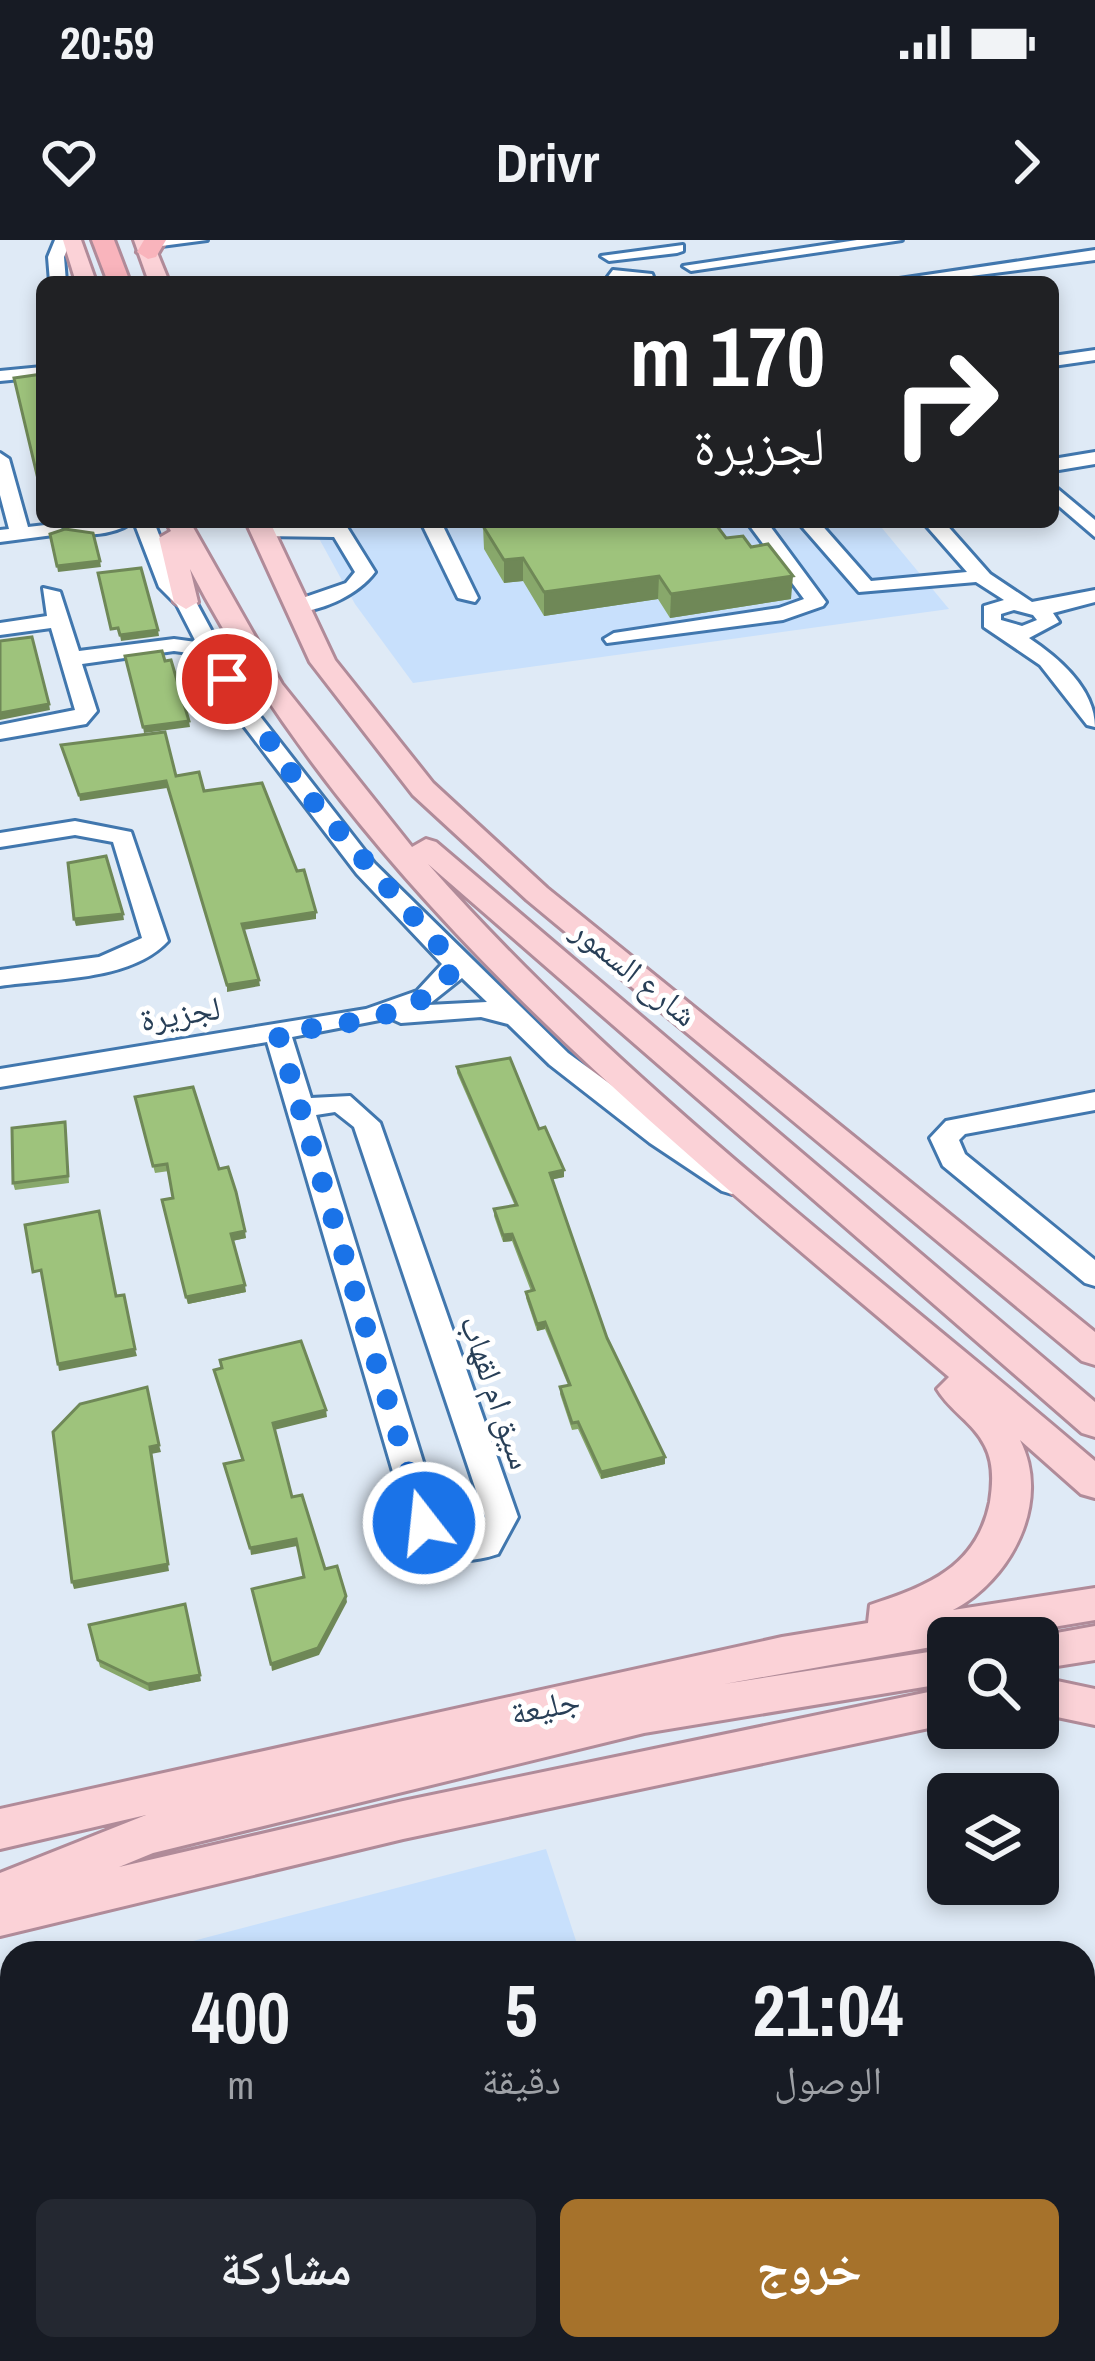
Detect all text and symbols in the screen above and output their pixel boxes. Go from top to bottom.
text: 20:59 [60,12,154,73]
text: Drivr [496,126,599,199]
icon: heart [36,129,102,195]
icon: forward [993,129,1059,195]
text: 170 m [630,299,825,412]
icon: right [867,324,1023,480]
text: لجزيرة [693,409,825,482]
pin [176,628,278,730]
icon: arrive [194,646,260,712]
street label: شارع السمور [563,907,707,1036]
street label: لجزيرة [137,985,223,1041]
street label: سيق ام لقهاب [450,1309,544,1475]
position arrow [361,1460,487,1586]
map controls [927,1617,1059,1905]
button: search [927,1617,1059,1749]
street label: جليعة [506,1677,584,1735]
button: layers [927,1773,1059,1905]
text: 5 [505,1961,538,2058]
text: 21:04 [752,1961,903,2058]
text: 400 [192,1968,290,2065]
text: دقيقة [482,2054,561,2106]
text: الوصول [774,2054,882,2106]
text: m [228,2059,254,2111]
button: مشاركة [36,2199,536,2337]
button: خروج [560,2199,1059,2337]

